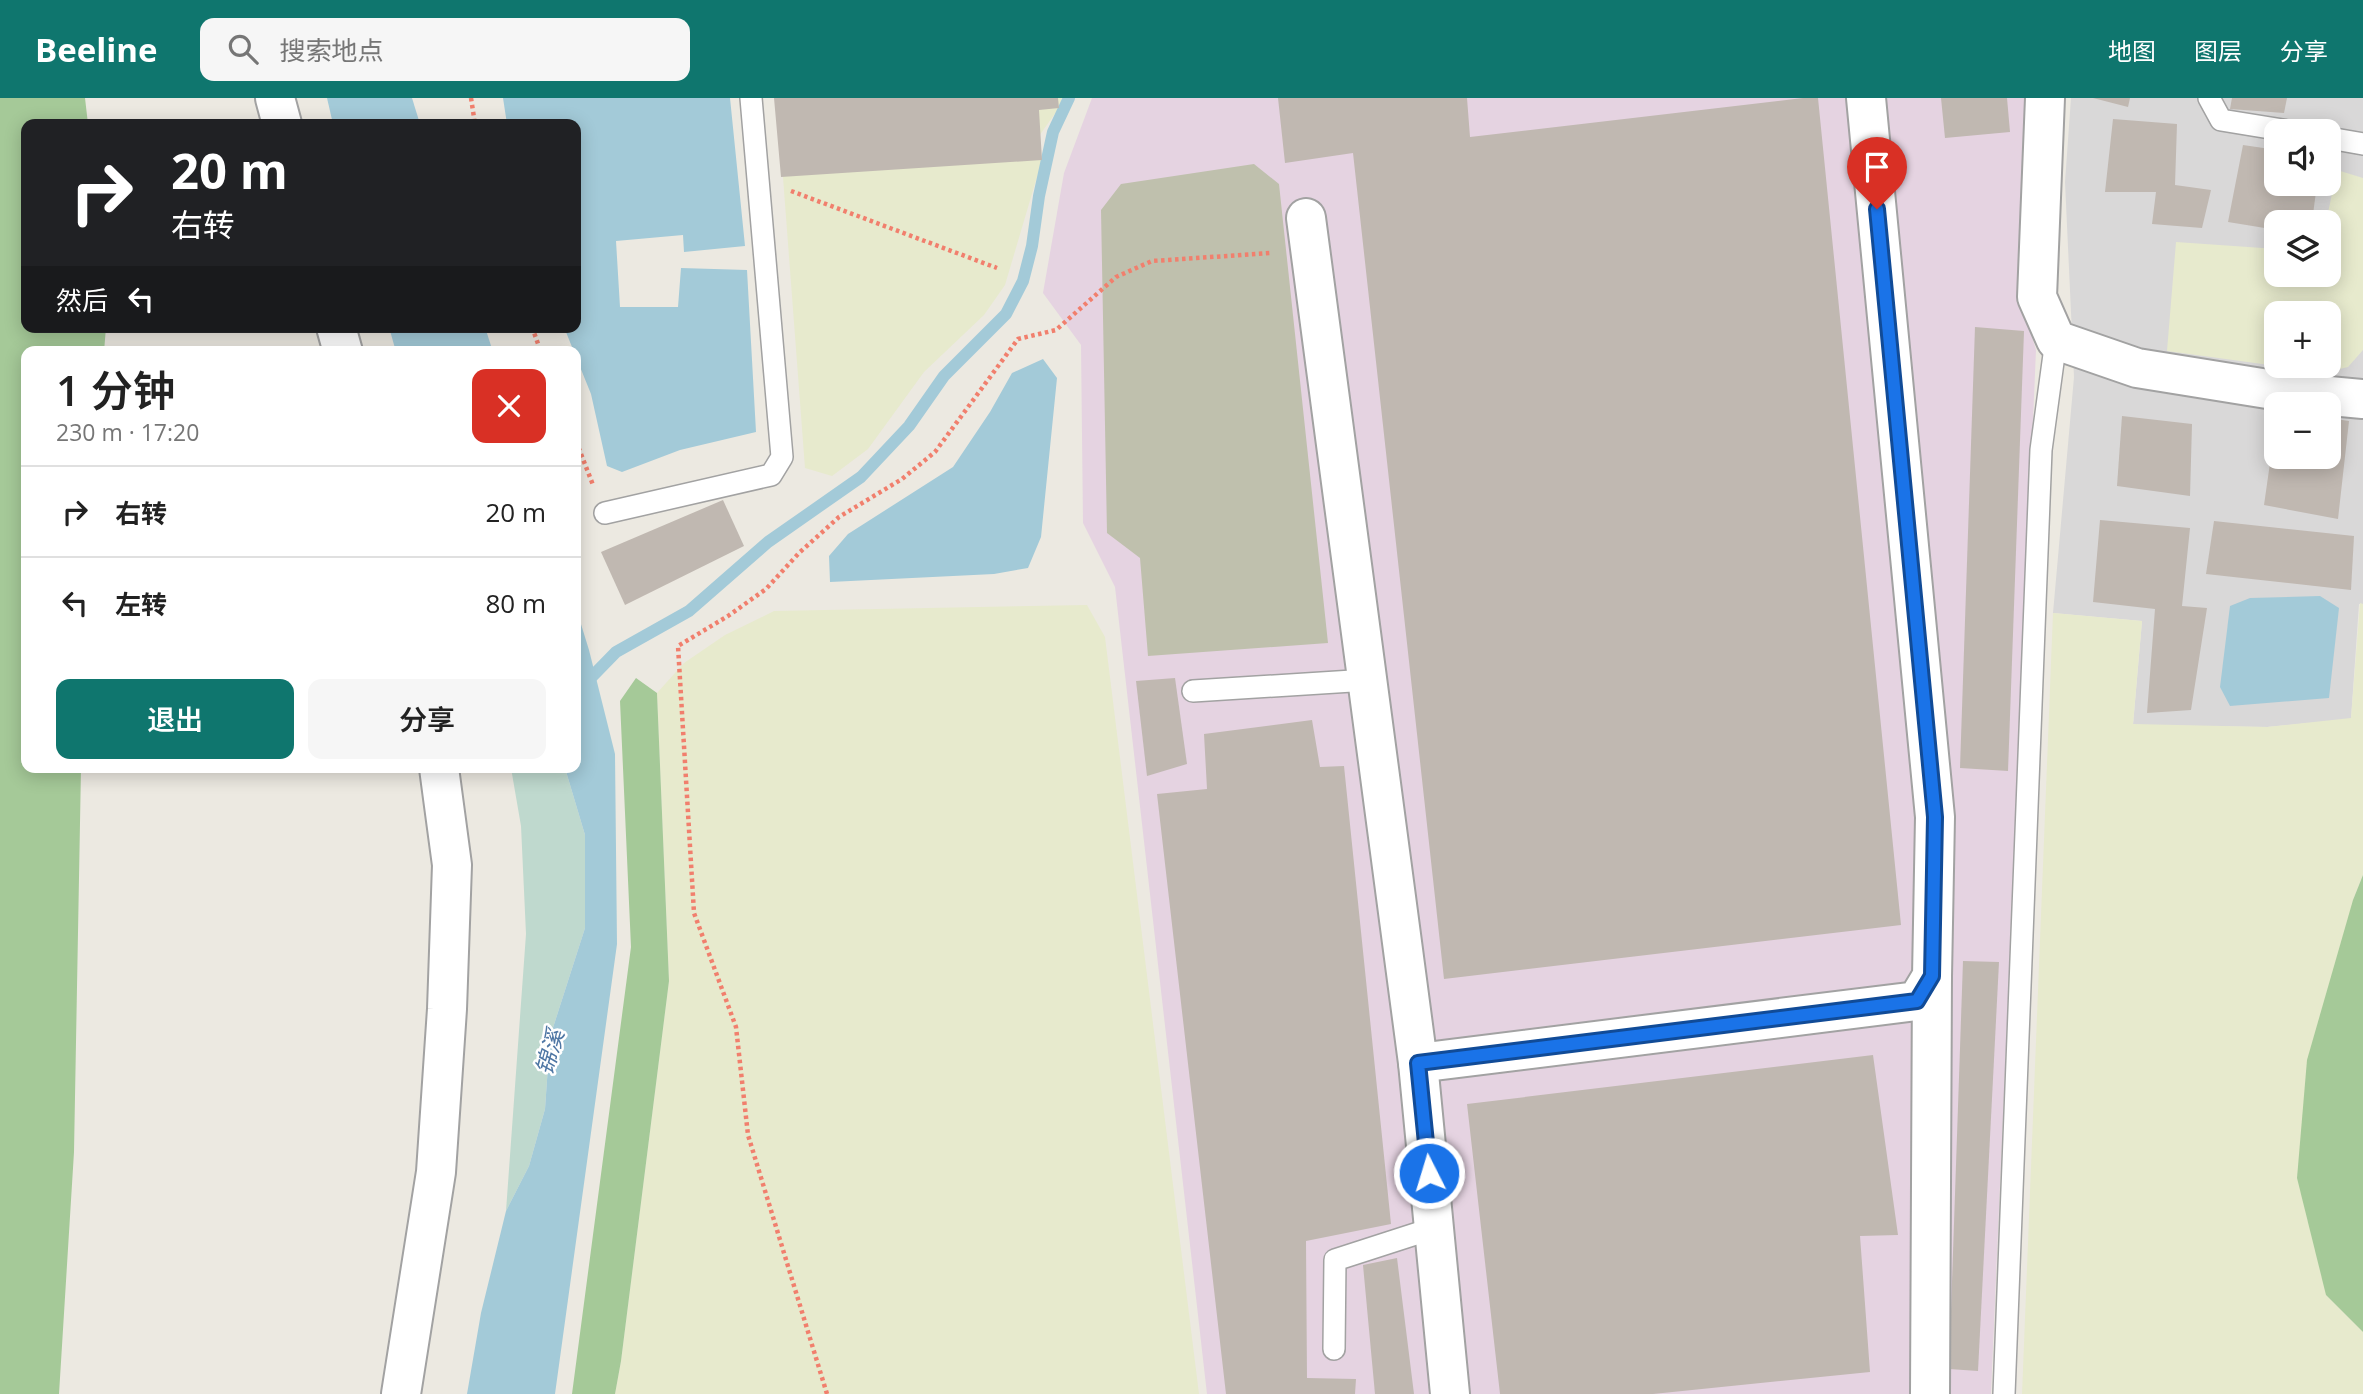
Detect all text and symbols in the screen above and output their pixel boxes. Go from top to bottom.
search box [200,18,690,81]
text: Beeline [35,27,158,72]
icon: search [224,30,262,68]
text: 搜索地点 [280,32,384,68]
text: 地图 [2108,34,2156,67]
text: 图层 [2194,34,2242,67]
text: 分享 [2280,34,2328,67]
map controls [2264,119,2341,469]
button: sound [2264,119,2341,196]
text: 20 m [171,137,288,203]
pin [1847,137,1907,209]
icon: right [56,147,147,238]
icon: arrive [1858,148,1896,186]
text: 右转 [171,203,235,246]
button: layers [2264,210,2341,287]
icon: left [122,280,160,318]
text: 然后 [56,282,108,318]
button: + [2264,301,2341,378]
text: 1 分钟 [56,361,175,418]
button: close [472,369,546,443]
button: − [2264,392,2341,469]
text: 230 m · 17:20 [56,416,199,448]
icon: right [56,493,94,531]
text: 20 m [485,494,546,530]
text: 右转 [115,495,167,531]
icon: left [56,584,94,622]
text: 80 m [485,585,546,621]
text: 左转 [115,586,167,622]
button: 退出 [56,679,294,759]
button: 分享 [308,679,546,759]
water label: 锦溪 [527,1023,572,1079]
position arrow [1392,1136,1466,1210]

